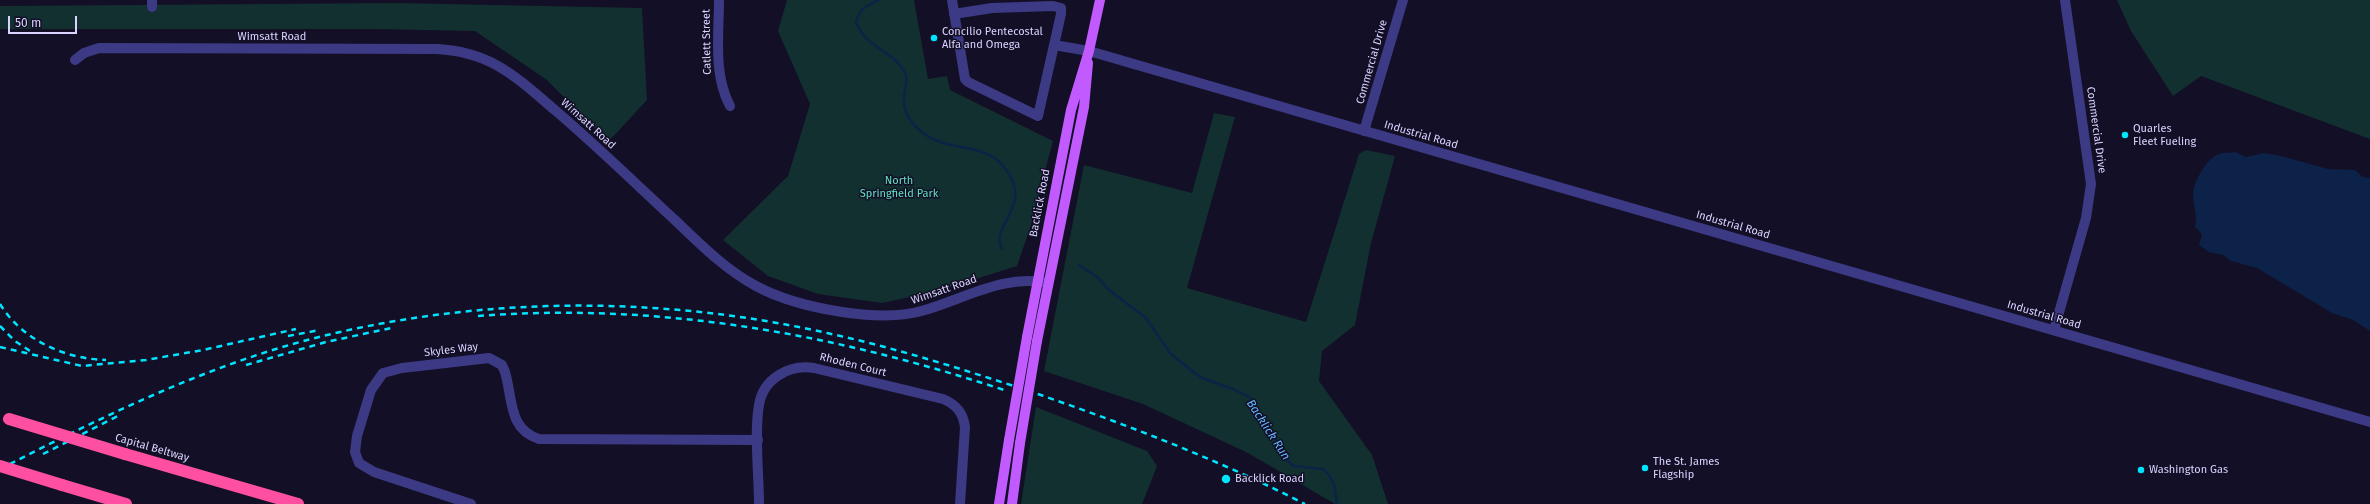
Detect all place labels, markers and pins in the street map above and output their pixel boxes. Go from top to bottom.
place label: Concilio Pentecostal Alfa and Omega [942,25,1043,51]
marker: Concilio Pentecostal Alfa and Omega [929,33,939,43]
place label: Quarles Fleet Fueling [2133,122,2196,148]
marker: Quarles Fleet Fueling [2120,130,2130,140]
place label: The St. James Flagship [1653,455,1720,481]
marker: The St. James Flagship [1640,463,1650,473]
place label: Washington Gas [2149,463,2228,477]
marker: Washington Gas [2136,465,2146,475]
place label: Backlick Road [1235,472,1304,486]
marker: Backlick Road [1220,473,1232,485]

